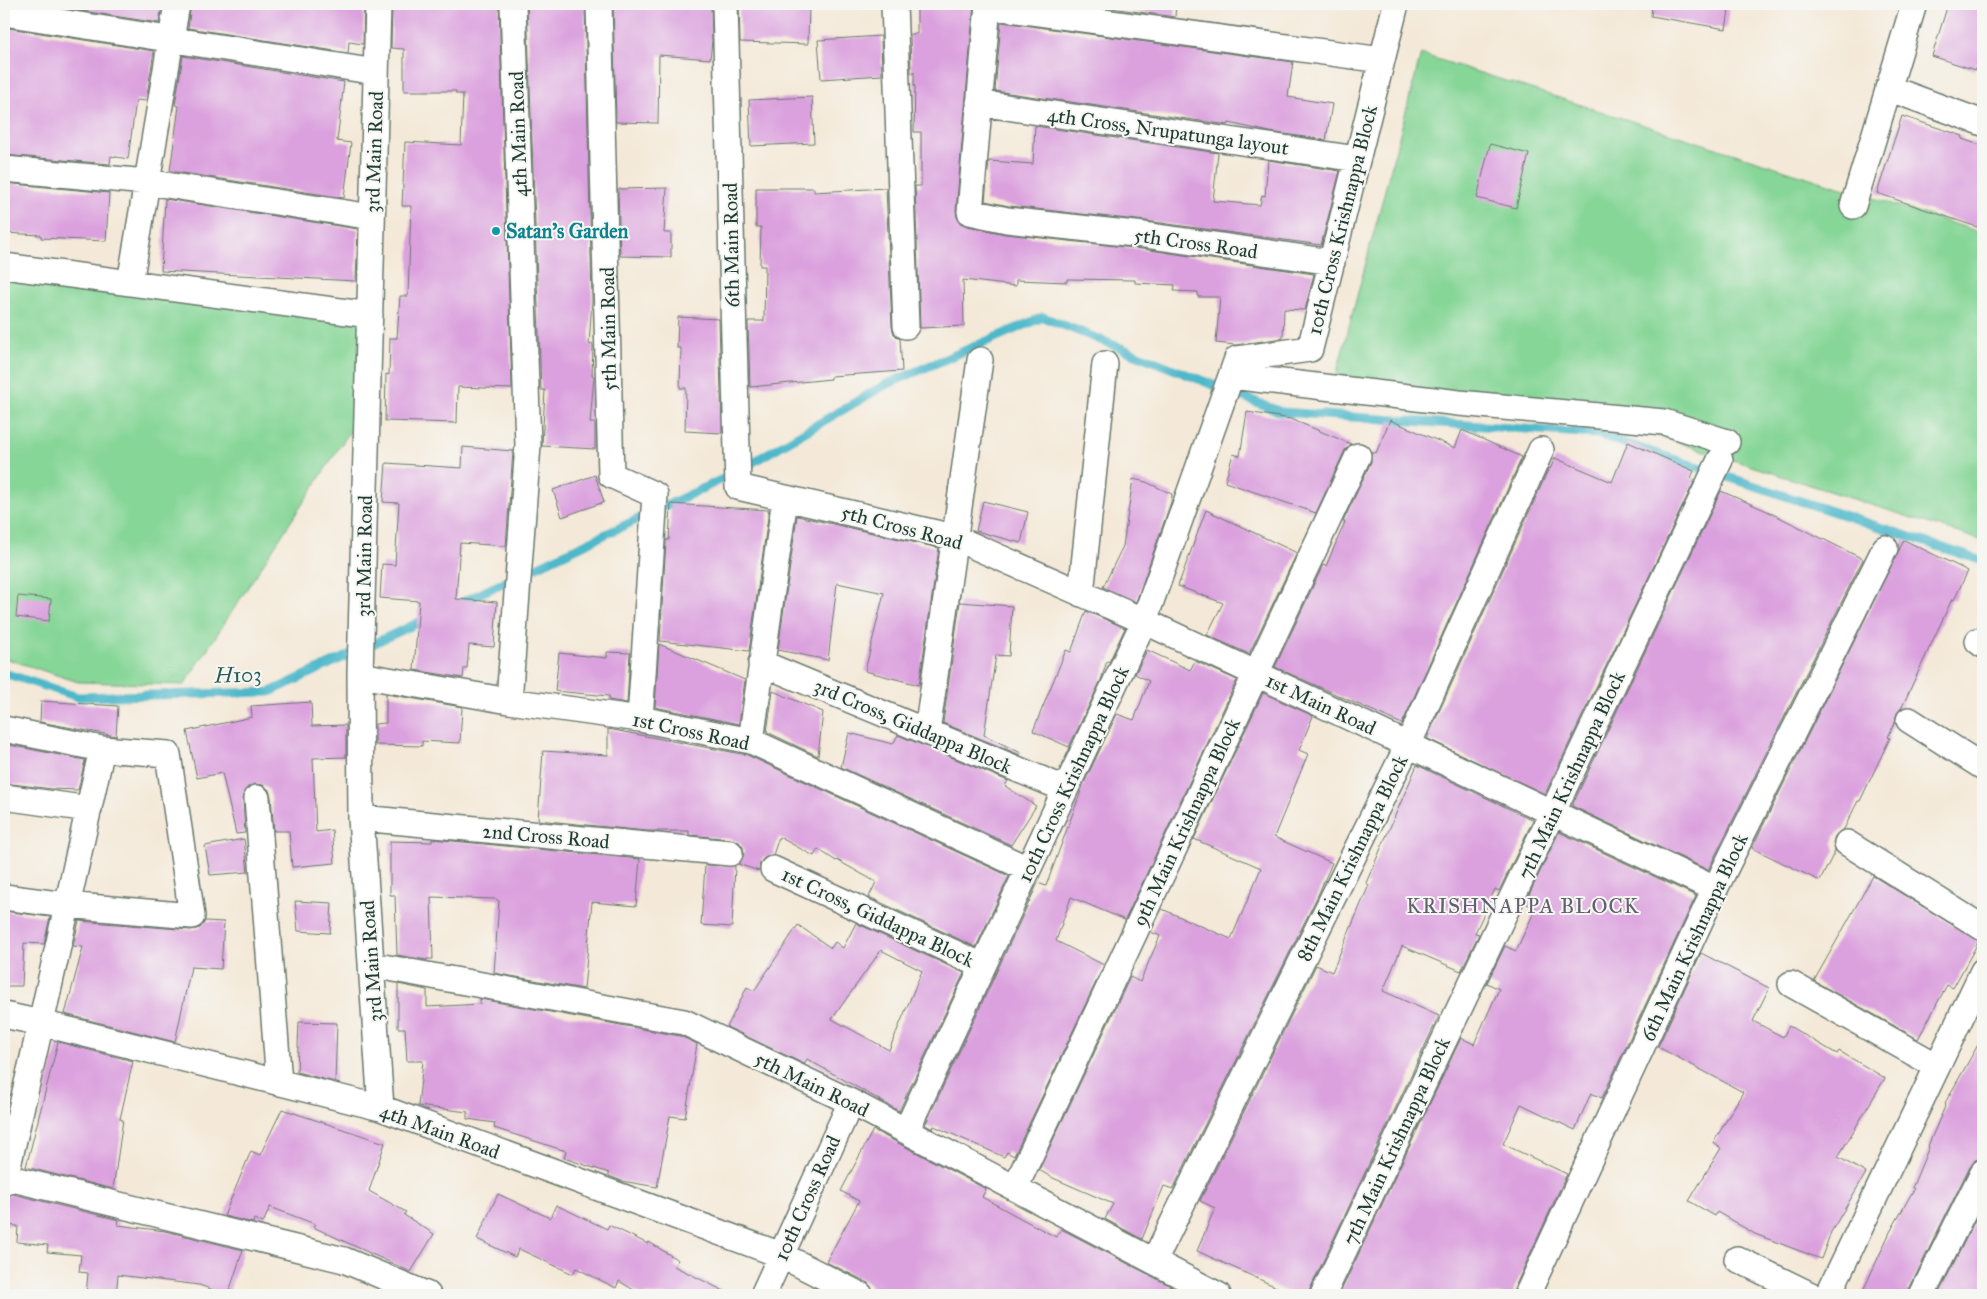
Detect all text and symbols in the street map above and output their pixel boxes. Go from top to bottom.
street label: 4th Main Road [504,71,532,197]
street label: 3rd Main Road [360,91,388,213]
street label: 4th Cross, Nrupatunga layout [1046,102,1290,161]
street label: 10th Cross Krishnappa Block [1302,102,1382,338]
street label: 6th Main Road [718,182,744,308]
place label: Satan's Garden [506,219,629,243]
street label: 5th Cross Road [1133,222,1259,264]
marker: Satan's Garden [490,225,502,237]
street label: 5th Main Road [595,267,621,391]
street label: 3rd Main Road [351,495,377,617]
street label: 5th Cross Road [839,499,965,555]
water label: H103 [213,661,262,689]
street label: 10th Cross Krishnappa Block [1012,661,1134,886]
street label: 7th Main Krishnappa Block [1512,666,1630,883]
street label: 1st Main Road [1262,668,1380,740]
street label: 3rd Cross, Giddappa Block [810,673,1016,779]
street label: 1st Cross Road [630,707,752,755]
street label: 9th Main Krishnappa Block [1127,713,1245,930]
street label: 8th Main Krishnappa Block [1291,750,1413,965]
street label: 2nd Cross Road [481,818,611,854]
street label: 6th Main Krishnappa Block [1635,829,1753,1045]
street label: 1st Cross, Giddappa Block [778,862,979,972]
district label: KRISHNAPPA BLOCK [1406,893,1640,919]
street label: 3rd Main Road [355,899,387,1023]
street label: 7th Main Krishnappa Block [1337,1032,1455,1249]
street label: 5th Main Road [751,1046,873,1122]
street label: 4th Main Road [377,1098,503,1164]
street label: 10th Cross Road [769,1132,845,1264]

